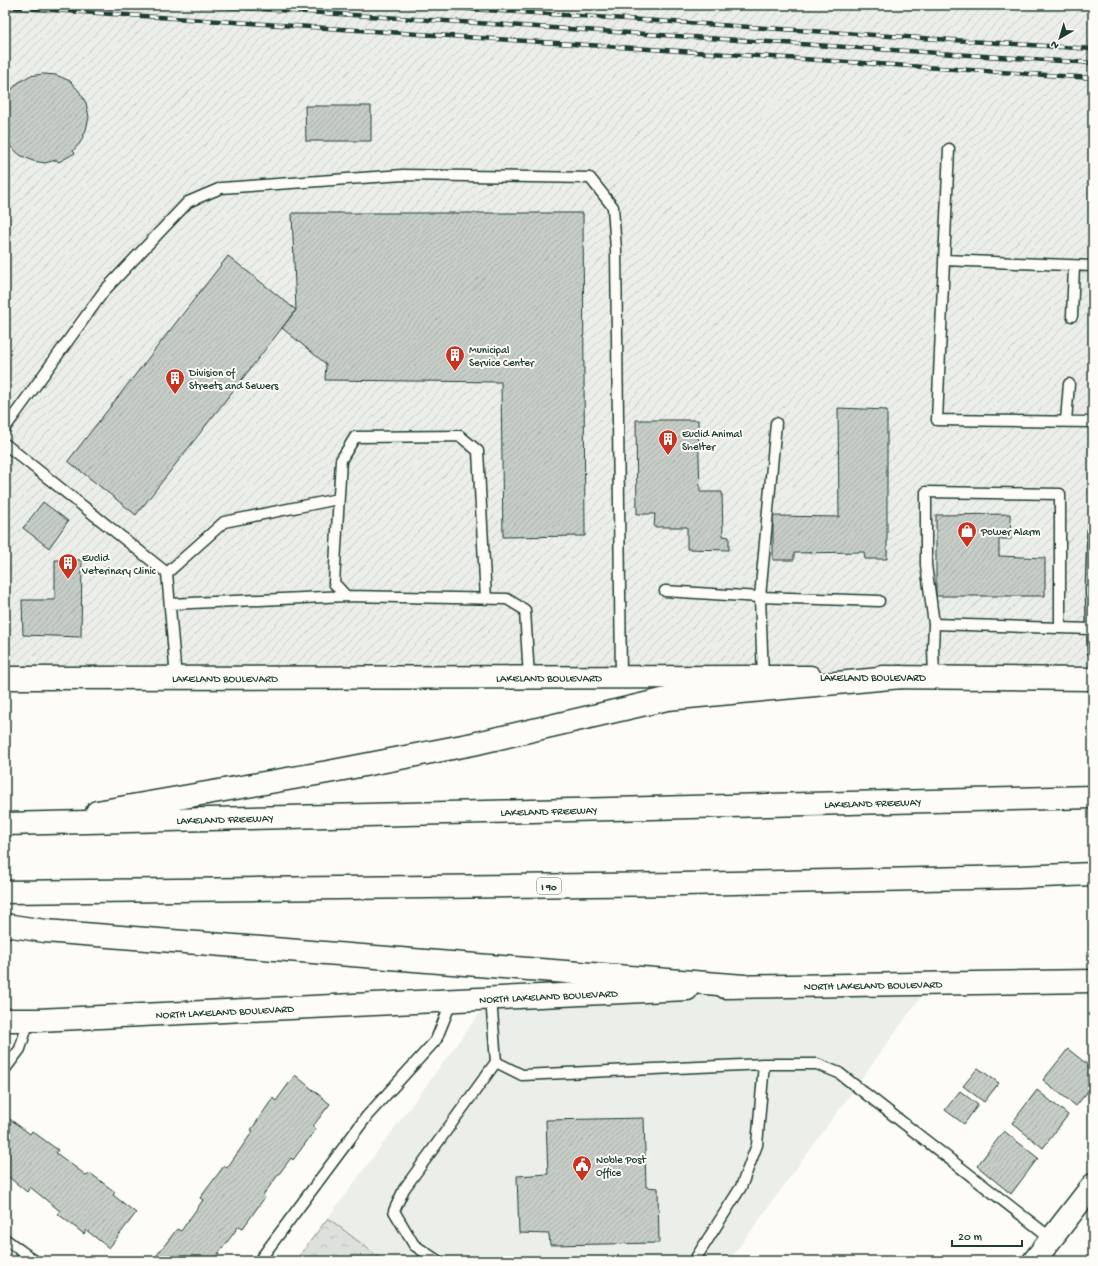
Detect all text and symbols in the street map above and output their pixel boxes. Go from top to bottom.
north arrow [1040,18,1080,58]
text: N [1049,37,1062,51]
building icon: Municipal Service Center [444,344,466,372]
place label: Municipal Service Center [469,345,535,370]
building icon: Division of Streets and Sewers [164,367,186,395]
place label: Division of Streets and Sewers [188,367,279,393]
building icon: Euclid Animal Shelter [657,428,679,456]
place label: Euclid Animal Shelter [682,429,743,454]
shop icon: Power Alarm [956,520,978,548]
place label: Power Alarm [980,527,1040,539]
building icon: Euclid Veterinary Clinic [57,552,79,580]
place label: Euclid Veterinary Clinic [81,553,157,578]
street label: LAKELAND BOULEVARD [496,673,603,685]
street label: LAKELAND BOULEVARD [820,673,927,685]
street label: LAKELAND BOULEVARD [172,674,279,686]
street label: LAKELAND FREEWAY [824,797,921,812]
street label: LAKELAND FREEWAY [500,805,598,820]
street label: LAKELAND FREEWAY [176,813,274,828]
road number: I 90 [537,878,561,894]
street label: NORTH LAKELAND BOULEVARD [804,979,943,994]
street label: NORTH LAKELAND BOULEVARD [479,988,619,1007]
street label: NORTH LAKELAND BOULEVARD [155,1004,295,1022]
public building icon: Noble Post Office [571,1154,593,1182]
place label: Noble Post Office [596,1155,647,1180]
scale bar [952,1222,1022,1248]
text: 20 m [958,1231,983,1245]

